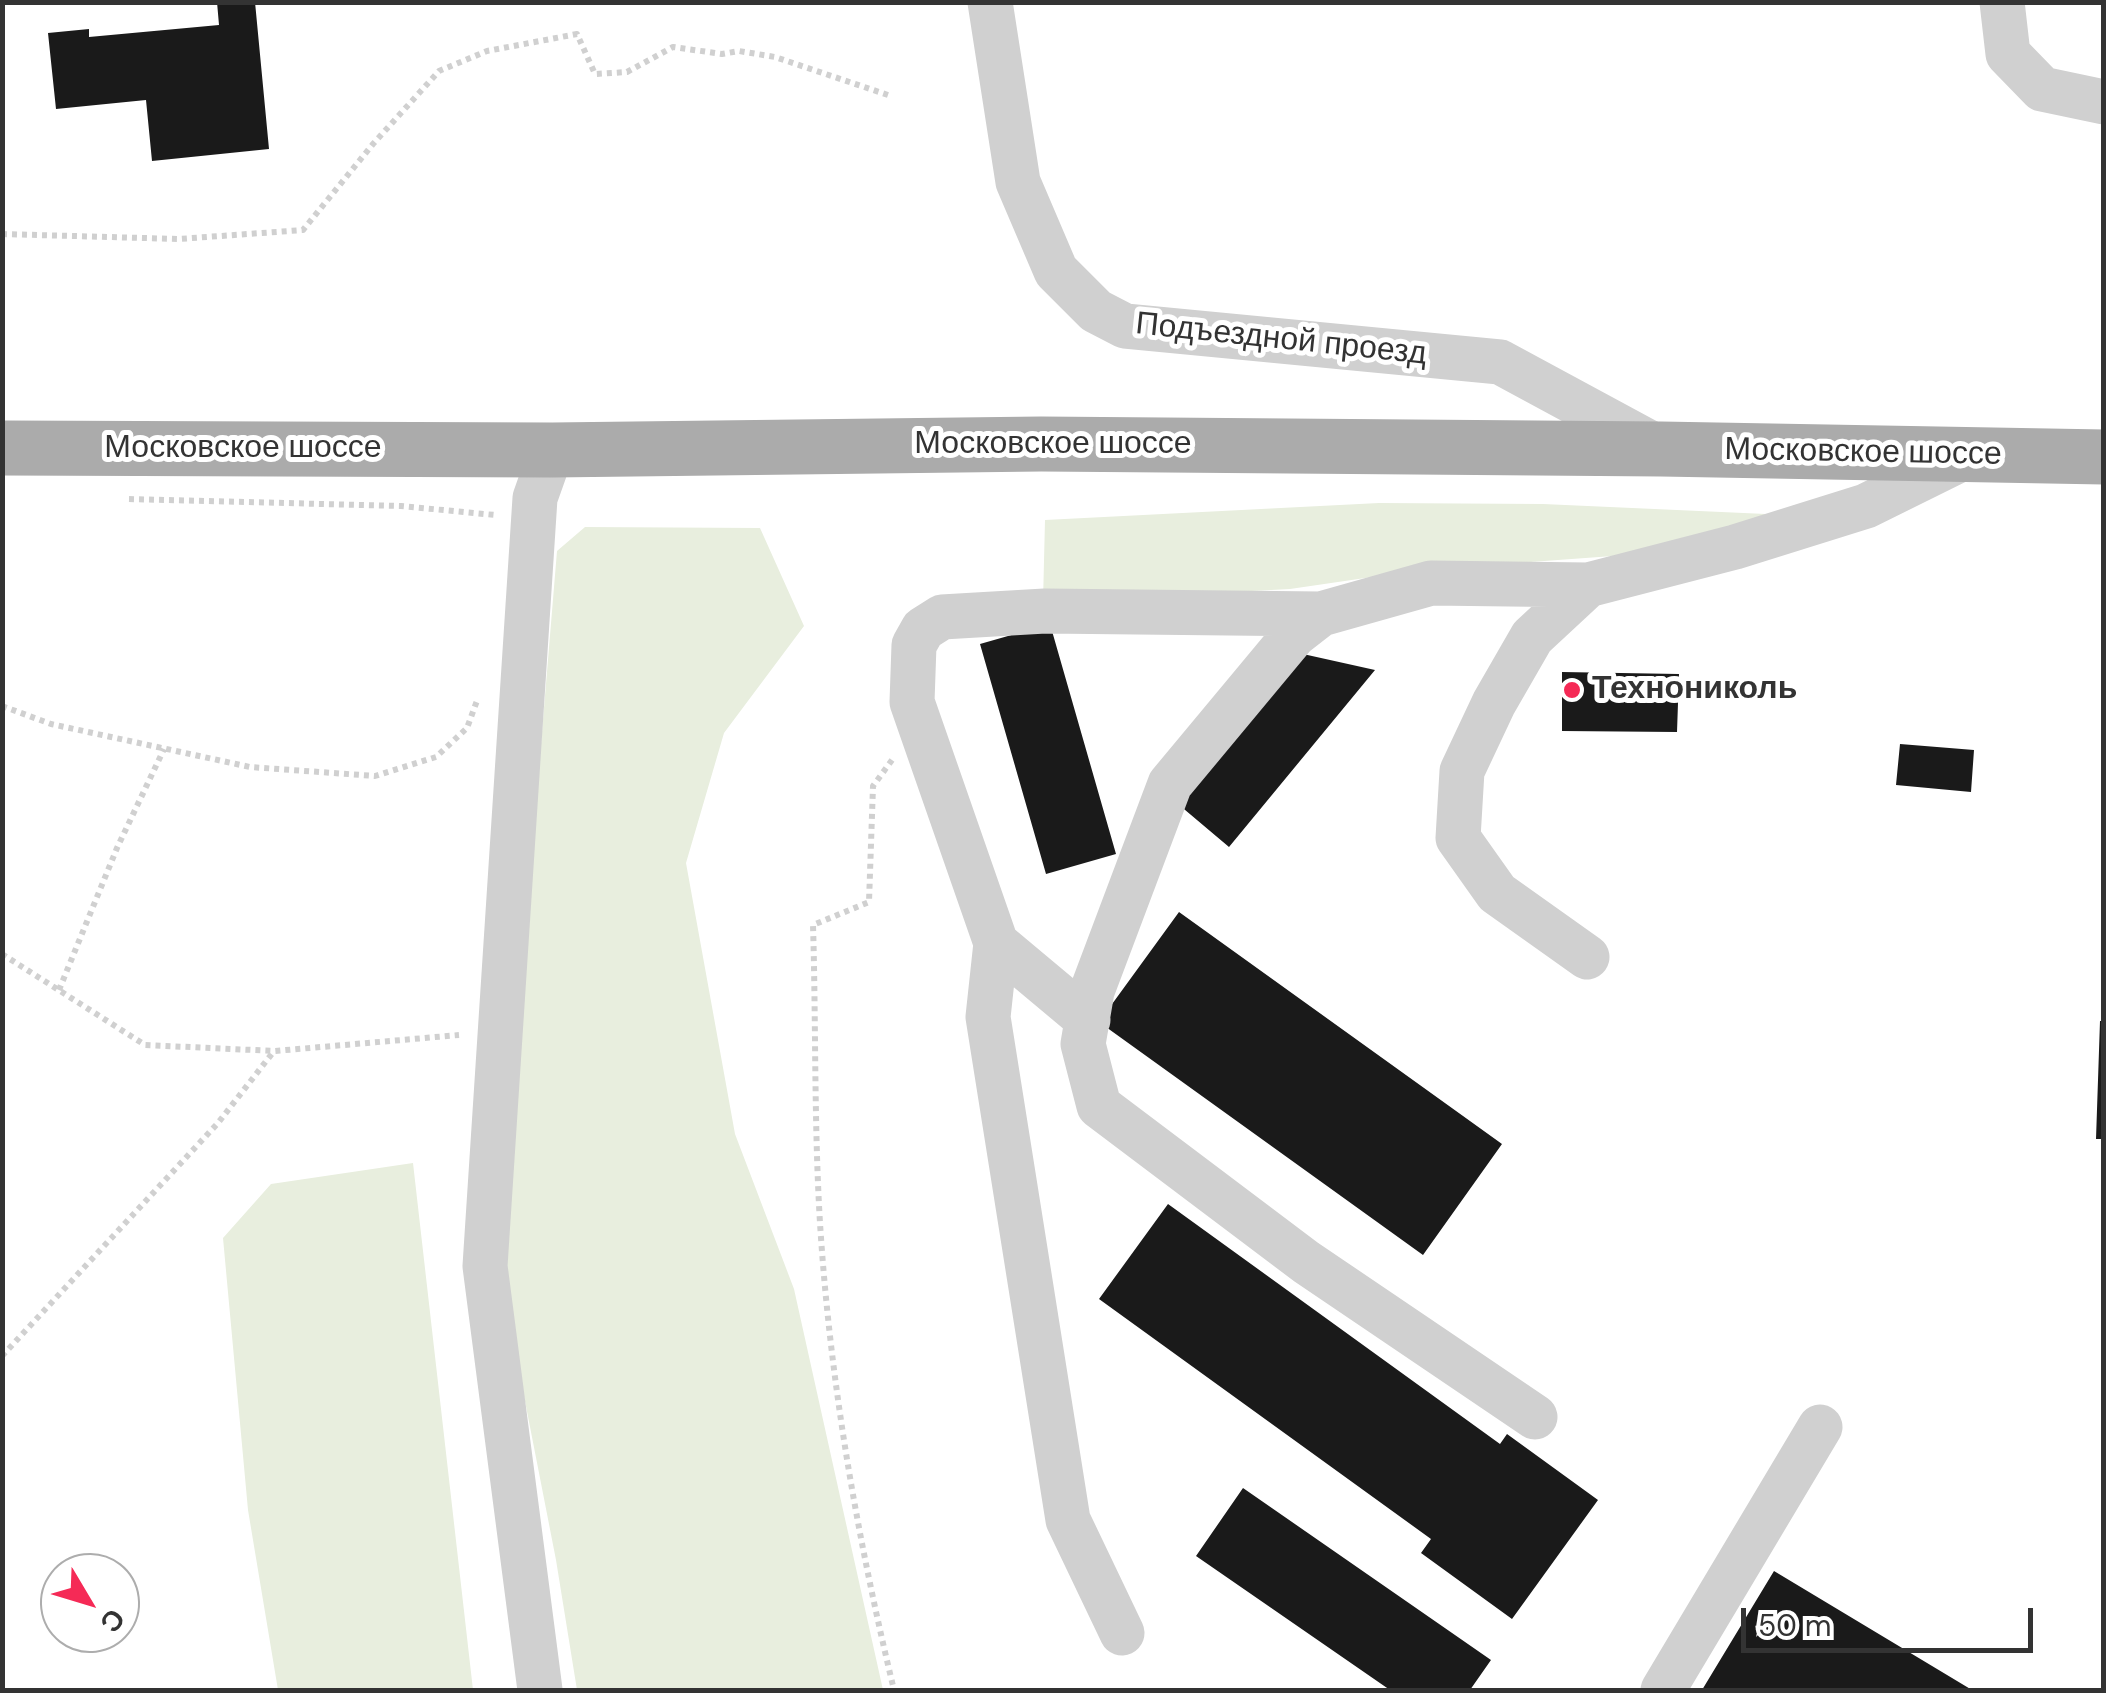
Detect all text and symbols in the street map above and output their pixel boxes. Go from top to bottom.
street label: Подъездной проезд [1134,306,1428,374]
street label: Московское шоссе [914,426,1192,464]
street label: Московское шоссе [104,430,382,468]
street label: Московское шоссе [1724,431,2002,475]
place label: Технониколь [1592,671,1797,709]
marker: Технониколь [1561,679,1583,701]
north arrow [40,1553,140,1653]
scale bar [1746,1588,2038,1650]
text: С [92,1601,133,1640]
text: 50 m [1758,1606,1832,1645]

